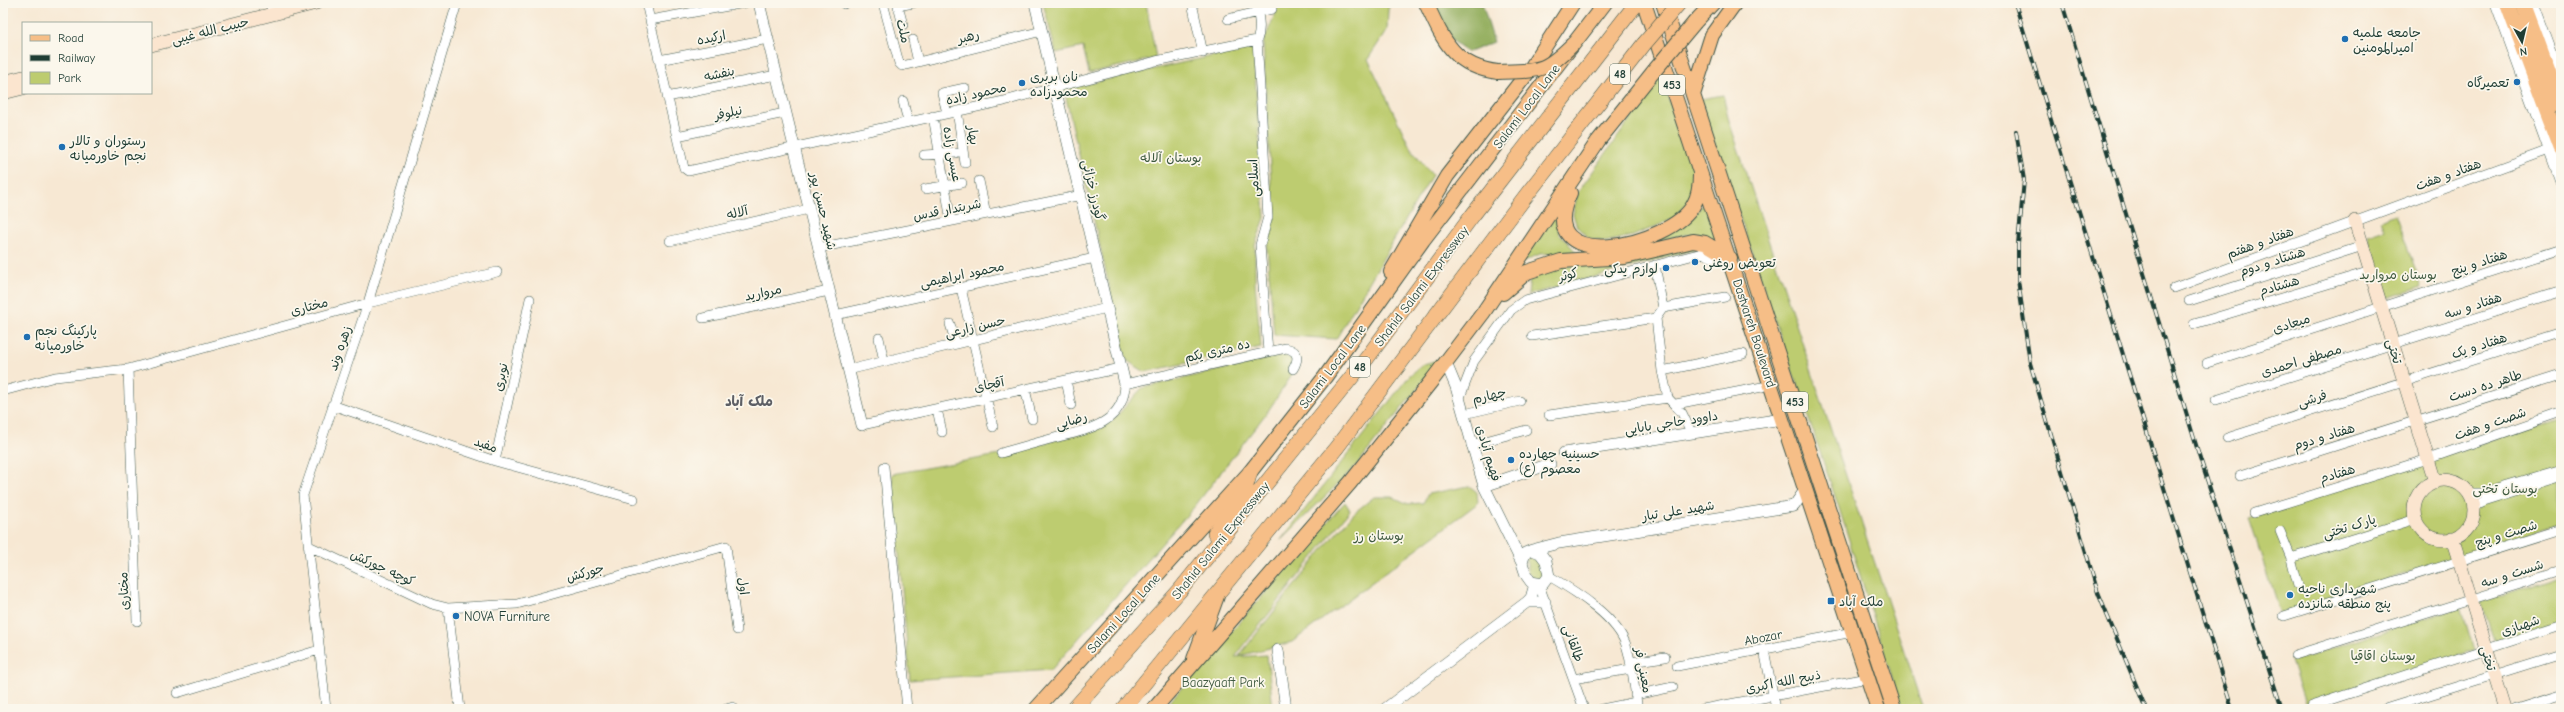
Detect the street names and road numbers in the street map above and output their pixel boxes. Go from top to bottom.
street label: حبیب الله غیبی [170,14,251,49]
street label: ملت [893,18,914,45]
street label: ارکیده [695,27,727,49]
street label: رهبر [955,27,981,48]
street label: Salami Local Lane [1490,61,1563,151]
street label: بنفشه [702,63,736,85]
road number: 48 [1610,64,1630,84]
road number: 453 [1659,75,1685,95]
street label: محمود زاده [944,79,1008,109]
street label: نیلوفر [712,102,744,124]
street label: بهار [964,123,982,146]
street label: عيسی زاده [938,125,965,183]
street label: هفتاد و هفت [2413,156,2483,194]
street label: گودرز خزائی [1077,158,1108,223]
street label: اسلامی [1245,159,1264,197]
street label: شهید حسن پور [806,170,840,252]
street label: شربتدار قدس [912,196,983,224]
street label: آلاله [725,203,750,222]
street label: Shahid Salami Expressway [1371,223,1472,349]
street label: هفتاد و هفتم [2225,223,2297,264]
street label: هشتاد و دوم [2237,244,2308,282]
street label: هفتاد و پنج [2449,246,2510,280]
street label: محمود ابراهیمی [919,258,1006,293]
street label: کوثر [1556,265,1580,286]
street label: هشتادم [2257,272,2302,302]
street label: Dastvareh Boulevard [1730,277,1779,389]
street label: مروارید [743,281,783,305]
street label: هفتاد و سه [2443,289,2504,323]
street label: مختاری [289,294,330,320]
street label: میعادی [2271,310,2312,338]
street label: حسن زارعی [943,312,1007,343]
street label: Salami Local Lane [1296,321,1369,411]
street label: زهره وند [325,324,355,373]
street label: هفتاد و یک [2449,329,2509,362]
street label: ده متری یکم [1183,336,1252,368]
street label: تختی [2382,337,2405,366]
street label: مصطفی احمدی [2259,341,2344,382]
road number: 48 [1350,357,1370,377]
street label: نوبری [490,362,512,393]
street label: طاهر ده دست [2447,367,2524,404]
street label: آقچای [973,374,1007,396]
street label: چهارم [1471,384,1508,410]
street label: فرشی [2296,387,2329,412]
road number: 453 [1782,392,1808,412]
street label: شصت و هفت [2452,404,2528,444]
street label: داوود حاجی بابایی [1623,408,1719,439]
street label: رضایی [1053,409,1089,434]
street label: هفتاد و دوم [2292,420,2358,456]
street label: فهیم آبادی [1470,423,1504,484]
street label: مفید [472,434,500,456]
street label: هفتادم [2318,461,2358,489]
street label: Shahid Salami Expressway [1168,478,1272,602]
street label: شهید علی تبار [1640,497,1716,526]
street label: پارک تختی [2321,511,2378,544]
street label: شصت و پنج [2473,517,2540,552]
street label: کوچه جورکش [348,546,418,590]
street label: شست و سه [2479,556,2546,592]
street label: جورکش [565,560,606,586]
street label: Salami Local Lane [1084,570,1163,656]
street label: مختاری [115,571,133,610]
street label: اول [734,576,752,596]
street label: شهبازی [2499,612,2542,640]
street label: طالقانی [1558,622,1587,665]
street label: Abozar [1743,626,1784,649]
street label: تختی [2476,644,2499,673]
street label: معینی فر [1630,645,1655,695]
street label: ذبیح الله اکبری [1744,667,1822,698]

